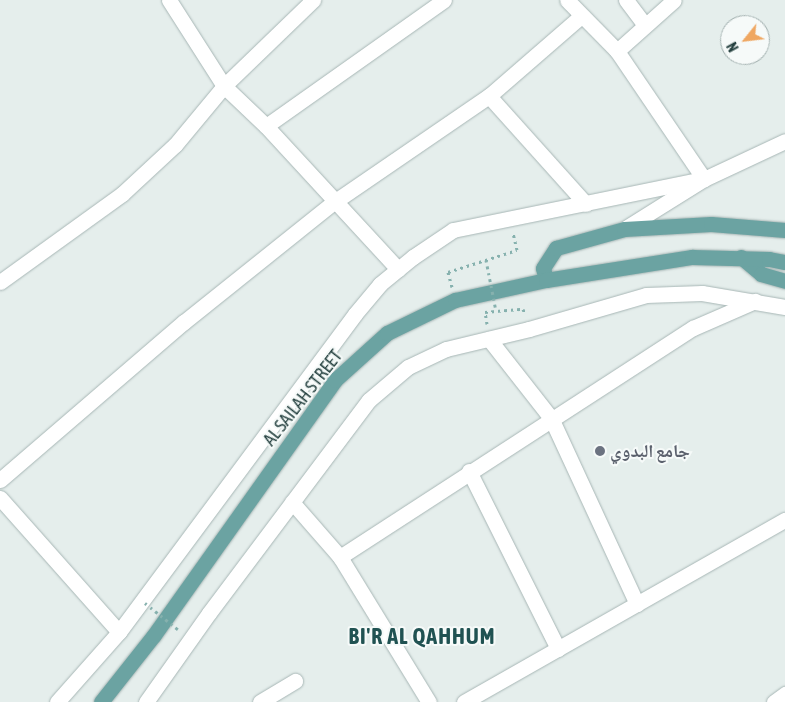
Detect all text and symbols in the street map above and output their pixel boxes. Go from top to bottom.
north arrow [720,15,770,65]
text: N [724,39,742,54]
street label: AL SAILAH STREET [259,346,347,450]
place label: جامع البدوي [610,440,690,462]
marker: جامع البدوي [594,445,606,457]
district label: BI'R AL QAHHUM [347,624,497,650]

